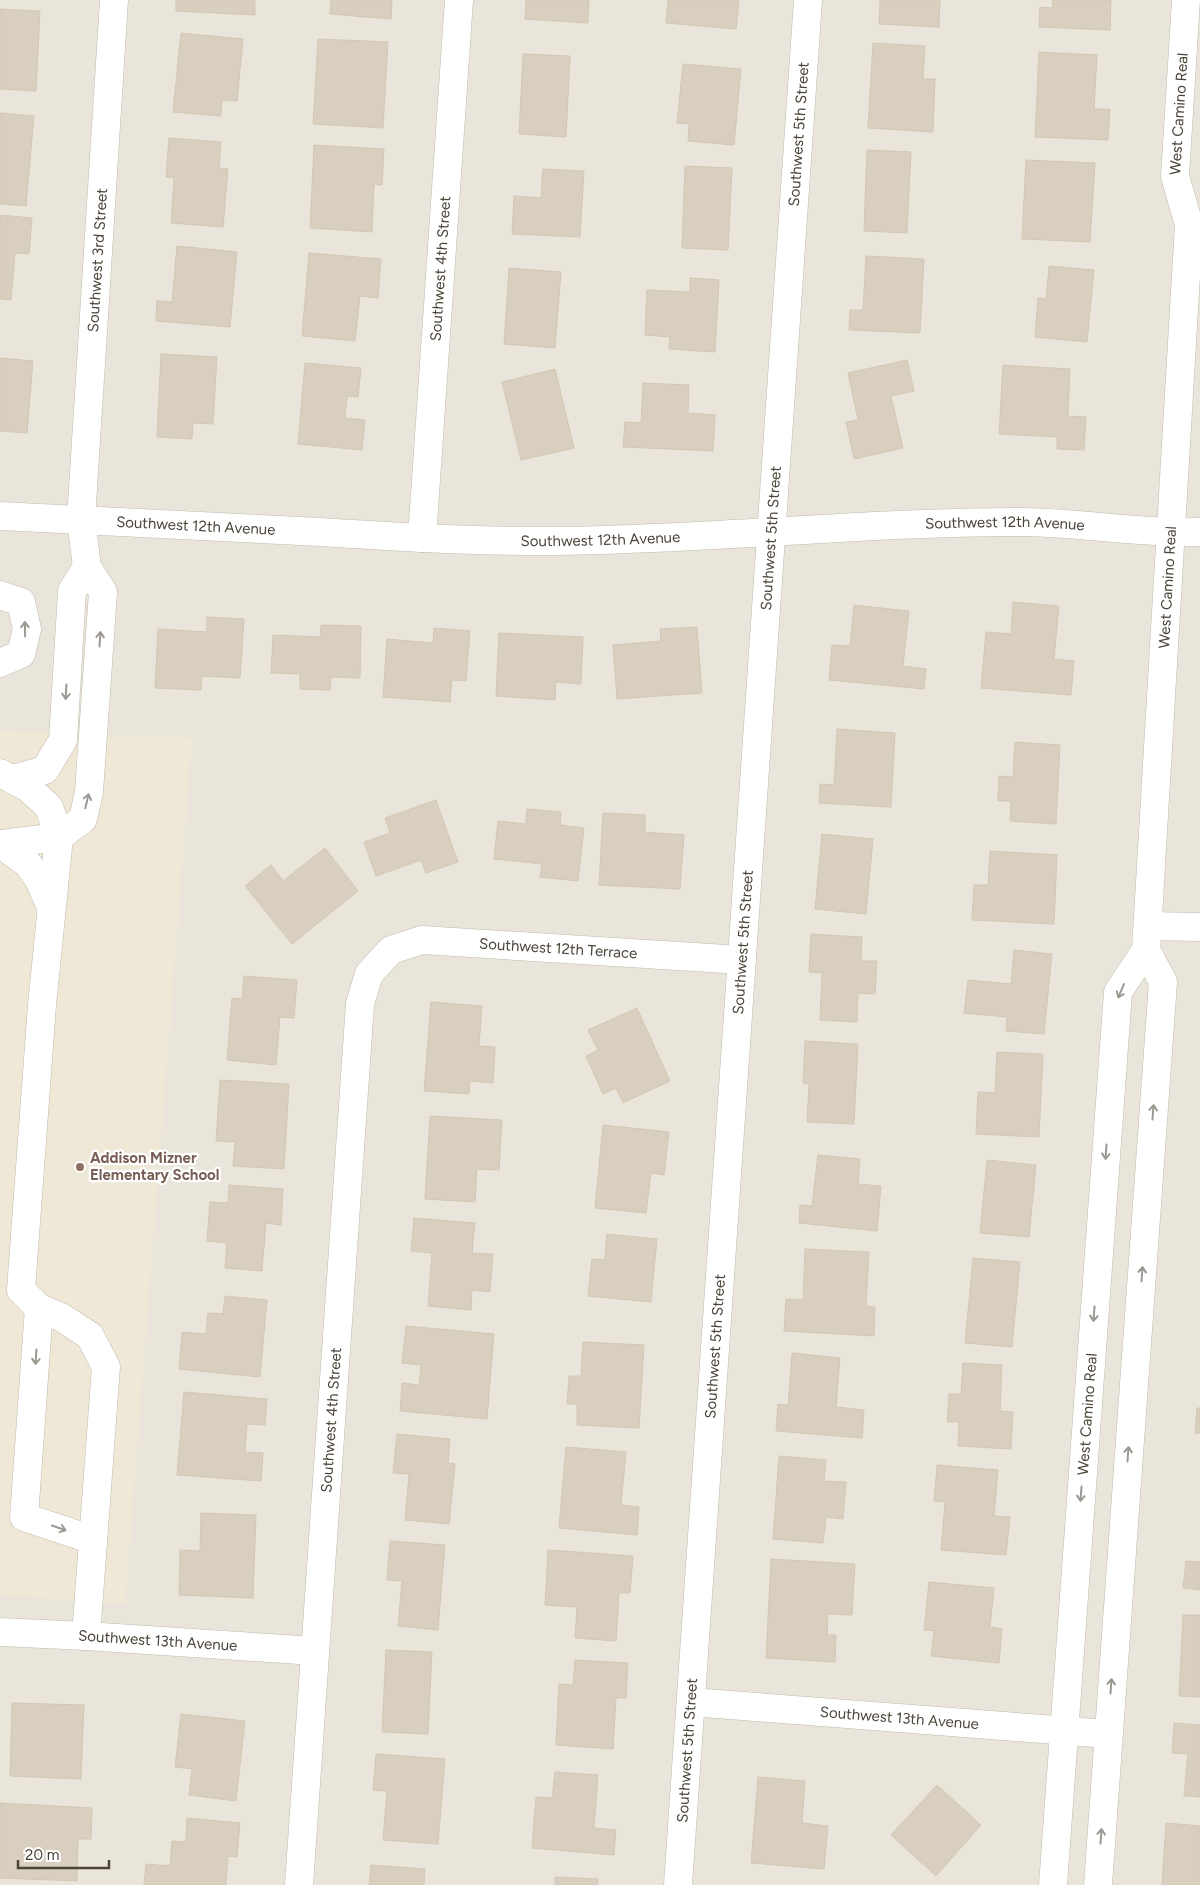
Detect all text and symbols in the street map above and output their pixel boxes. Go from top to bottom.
street label: West Camino Real [1166,52,1192,176]
street label: Southwest 5th Street [785,61,813,207]
street label: Southwest 3rd Street [84,187,111,333]
street label: Southwest 4th Street [427,195,455,342]
street label: Southwest 5th Street [757,465,785,611]
street label: Southwest 12th Avenue [116,513,276,539]
street label: Southwest 12th Avenue [925,513,1085,534]
street label: West Camino Real [1155,526,1180,649]
street label: Southwest 12th Avenue [521,528,681,550]
one-way arrow [20,621,30,637]
one-way arrow [95,631,105,647]
one-way arrow [61,683,70,699]
one-way arrow [83,793,92,809]
street label: Southwest 5th Street [729,869,757,1015]
street label: Southwest 12th Terrace [479,935,638,962]
one-way arrow [1115,983,1125,998]
one-way arrow [1149,1105,1158,1121]
one-way arrow [1101,1144,1111,1160]
place label: Addison Mizner Elementary School [90,1149,220,1184]
marker: Addison Mizner Elementary School [74,1161,86,1173]
one-way arrow [1137,1267,1146,1283]
street label: Southwest 5th Street [701,1273,729,1419]
one-way arrow [1089,1306,1099,1322]
street label: Southwest 4th Street [317,1347,345,1493]
one-way arrow [31,1349,40,1365]
street label: West Camino Real [1074,1353,1101,1476]
one-way arrow [1124,1446,1133,1462]
one-way arrow [1076,1485,1086,1501]
one-way arrow [51,1524,67,1534]
street label: Southwest 13th Avenue [78,1627,238,1655]
street label: Southwest 5th Street [673,1677,701,1823]
one-way arrow [1107,1678,1116,1694]
street label: Southwest 13th Avenue [819,1703,980,1733]
one-way arrow [1096,1829,1106,1845]
scale bar [18,1838,109,1870]
text: 20 m [25,1846,59,1864]

